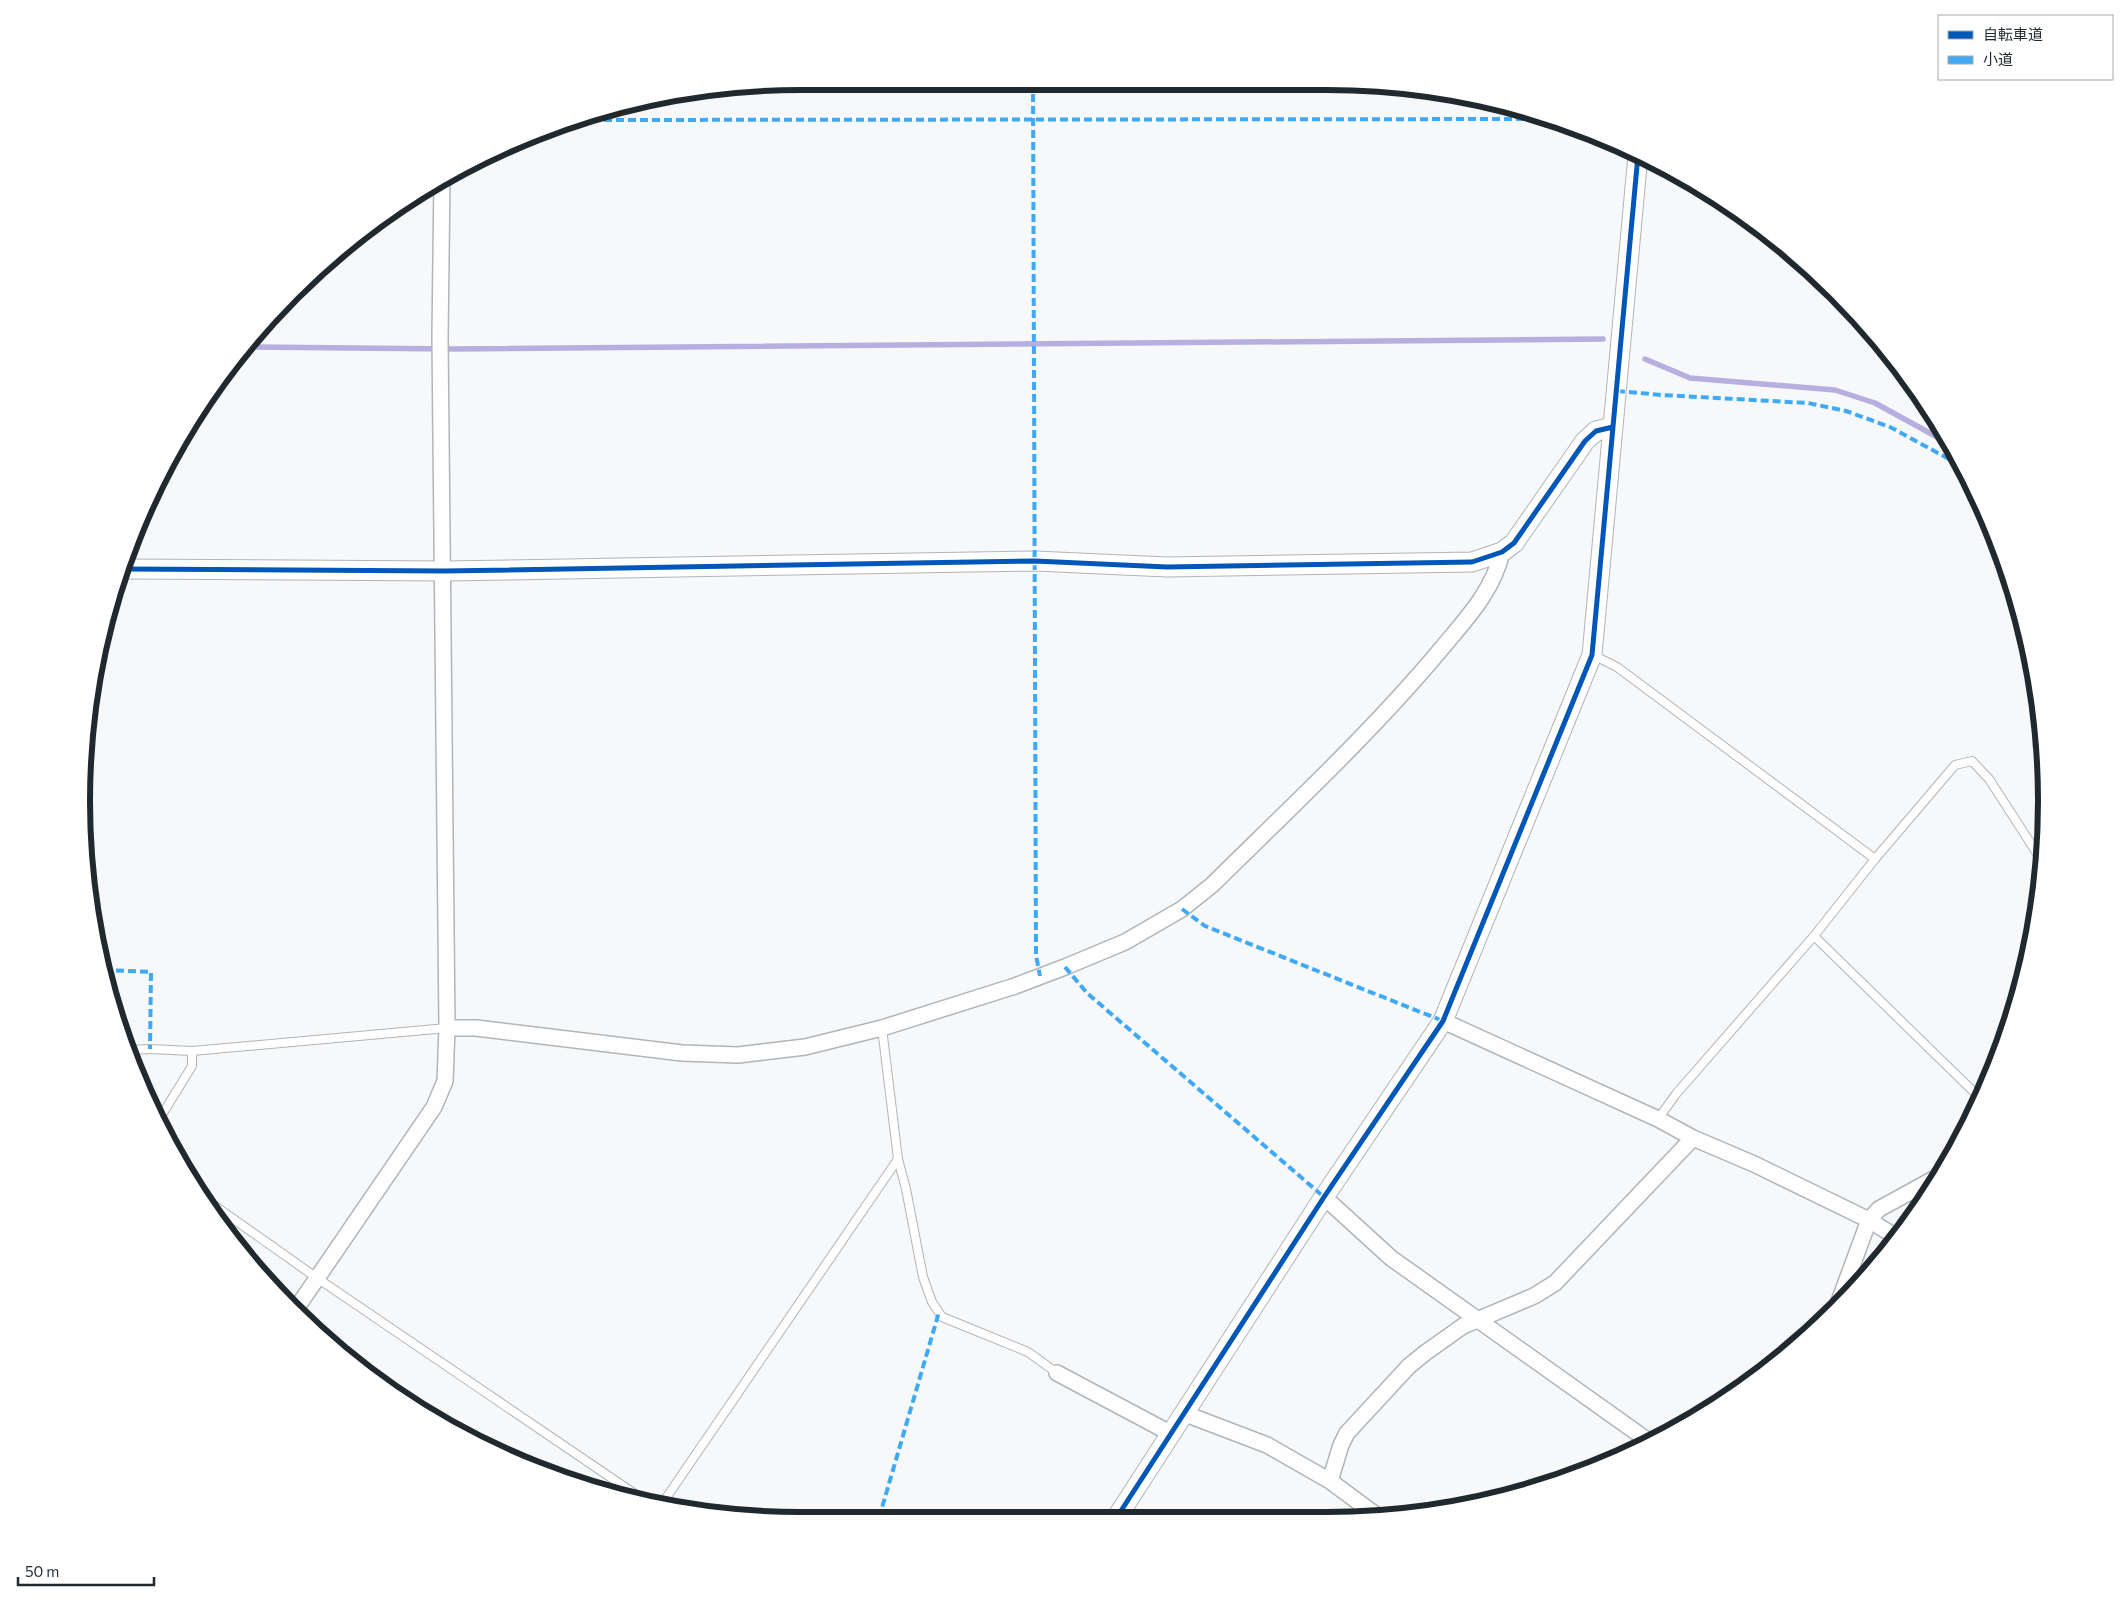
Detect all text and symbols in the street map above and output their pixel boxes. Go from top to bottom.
legend [1938,15,2113,80]
text: 自転車道 [1983,25,2043,43]
text: 小道 [1983,50,2013,68]
scale bar [18,1554,154,1586]
text: 50 m [25,1562,59,1580]

